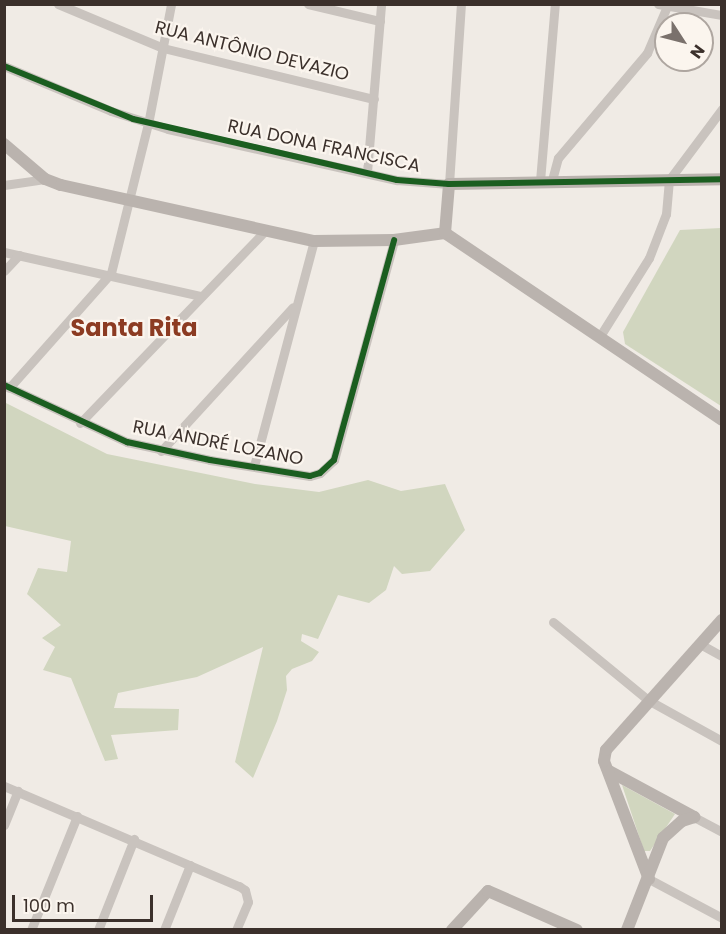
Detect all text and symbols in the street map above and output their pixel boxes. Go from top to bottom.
north arrow [654,12,714,72]
street label: RUA ANTÔNIO DEVAZIO [153,16,351,86]
text: N [685,40,710,63]
street label: RUA DONA FRANCISCA [226,115,422,177]
district label: Santa Rita [70,314,198,342]
street label: RUA ANDRÉ LOZANO [131,416,305,470]
scale bar [15,883,156,921]
text: 100 m [23,893,75,918]

